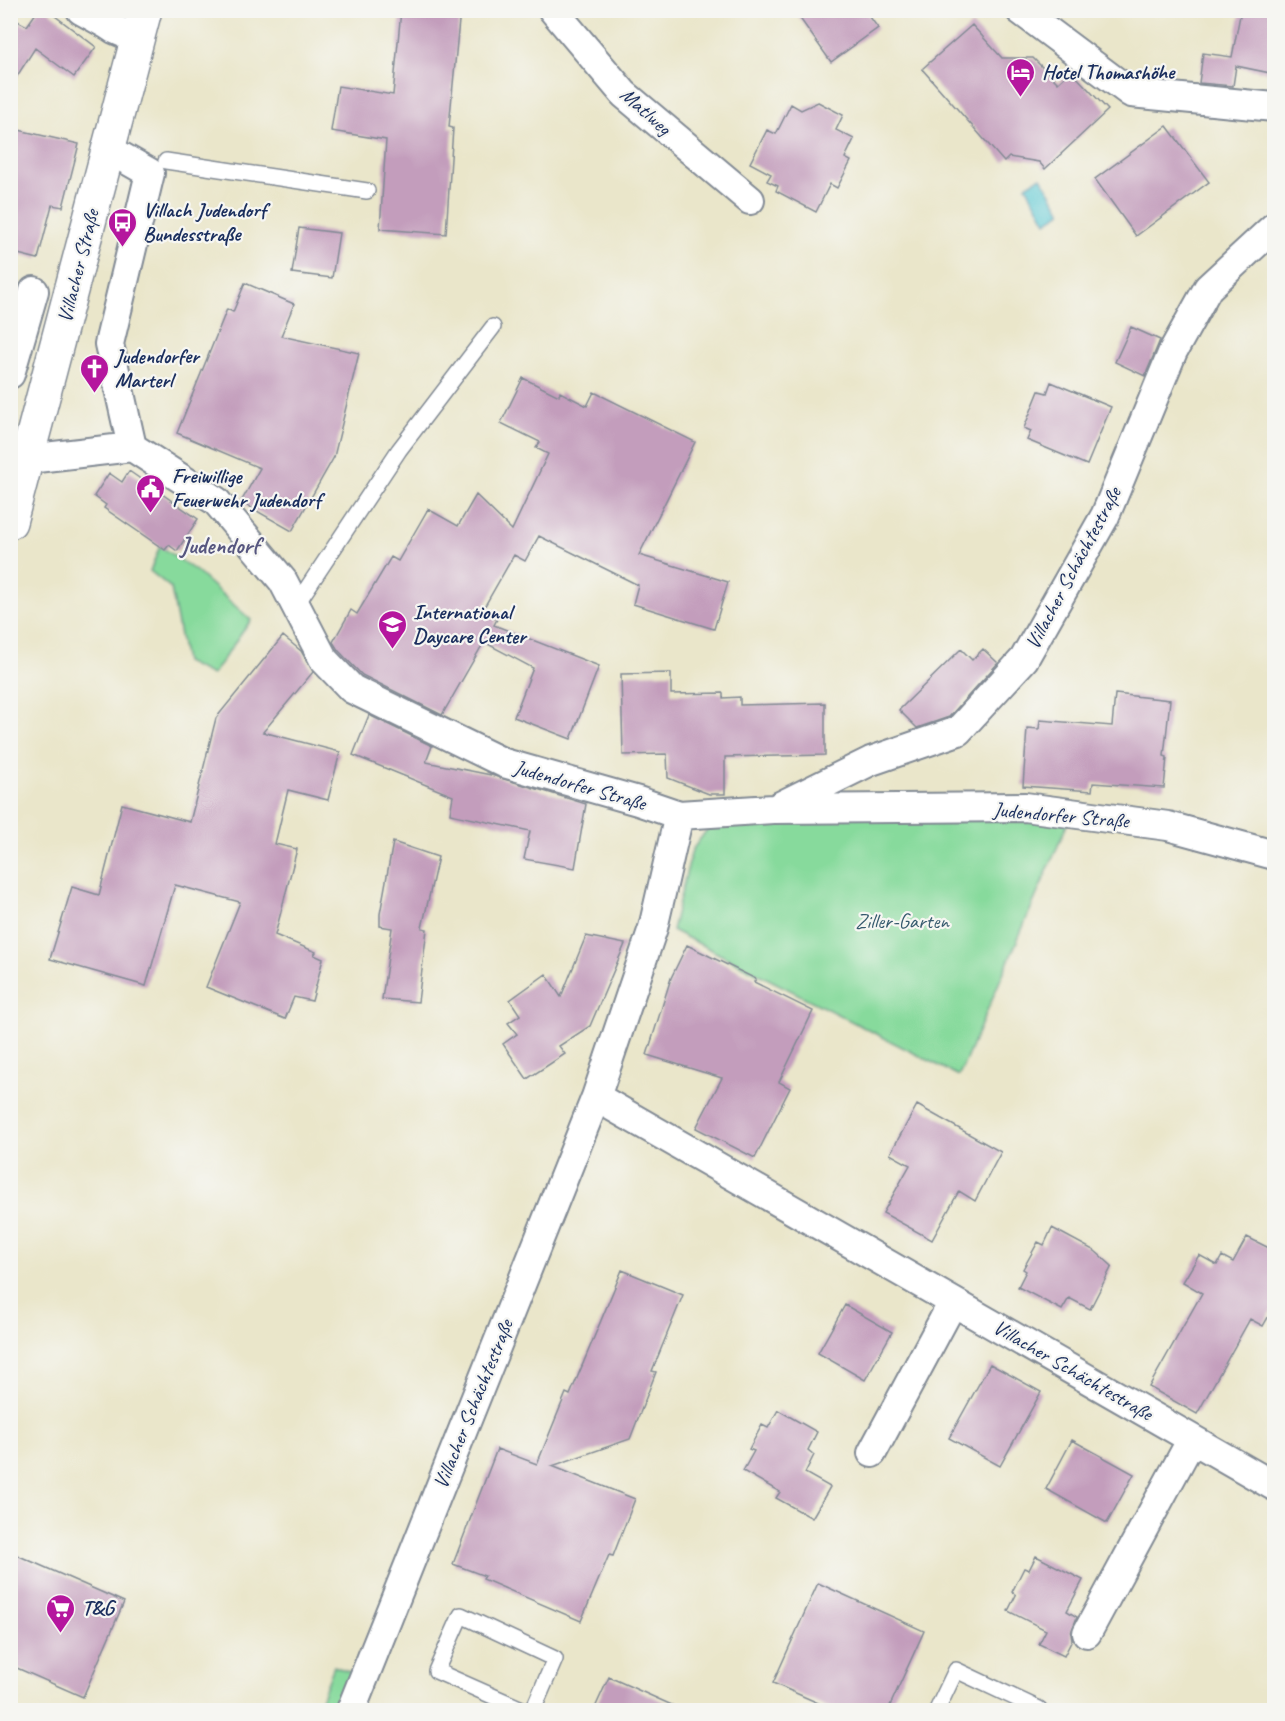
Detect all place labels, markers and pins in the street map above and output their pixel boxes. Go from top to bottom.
hotel icon: Hotel Thomashöhe [1005,56,1037,98]
place label: Hotel Thomashöhe [1042,59,1176,85]
place label: Villach Judendorf Bundesstraße [143,197,272,247]
bus stop icon: Villach Judendorf Bundesstraße [106,206,138,248]
place label: Judendorfer Marterl [113,343,201,393]
church icon: Judendorfer Marterl [78,352,110,394]
place label: Freiwillige Feuerwehr Judendorf [172,463,326,513]
public building icon: Freiwillige Feuerwehr Judendorf [135,472,167,514]
place label: International Daycare Center [413,599,528,649]
school or university icon: International Daycare Center [376,608,408,650]
supermarket icon: T&G [45,1592,77,1634]
place label: T&G [82,1595,116,1621]

